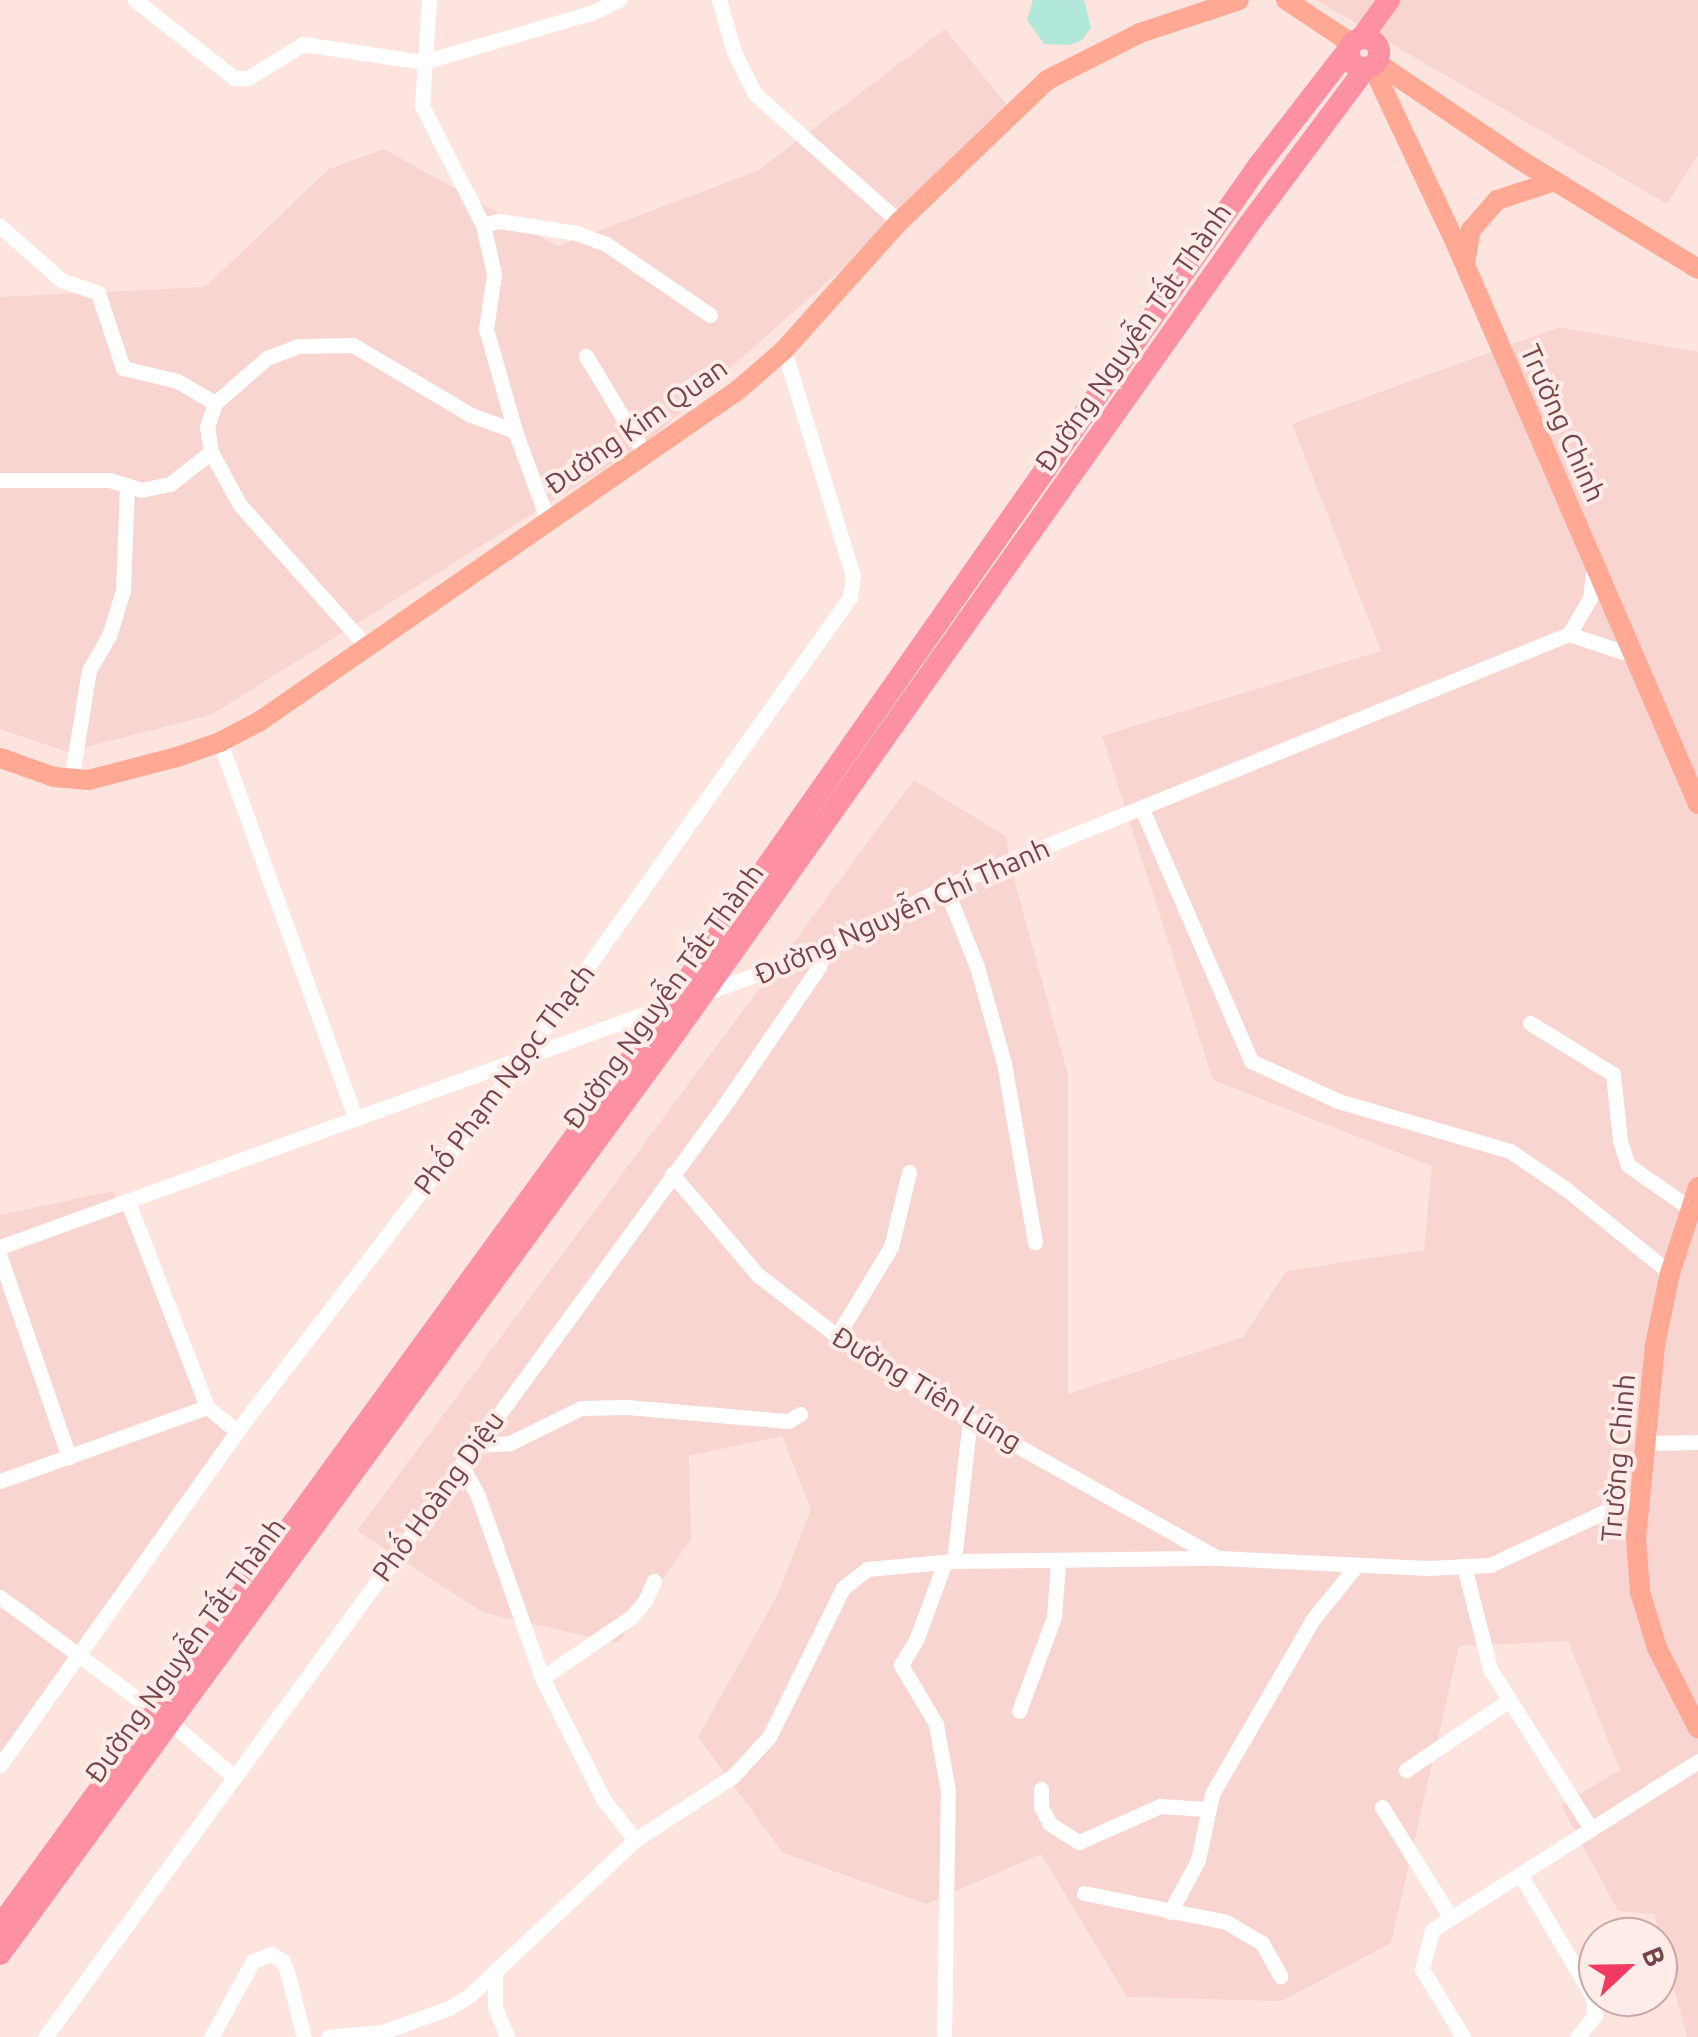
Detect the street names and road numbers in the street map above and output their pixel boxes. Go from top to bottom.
street label: Đường Nguyễn Tất Thành [1028,197,1238,477]
street label: Trường Chinh [1513,339,1613,507]
street label: Đường Kim Quan [538,351,734,501]
street label: Đường Nguyễn Chí Thanh [749,831,1055,991]
street label: Đường Nguyễn Tất Thành [556,857,770,1135]
street label: Phố Phạm Ngọc Thạch [406,957,602,1201]
street label: Đường Tiên Lũng [826,1319,1028,1459]
street label: Trường Chinh [1594,1373,1642,1543]
street label: Phố Hoàng Diệu [365,1404,511,1588]
street label: Đường Nguyễn Tất Thành [78,1511,292,1789]

